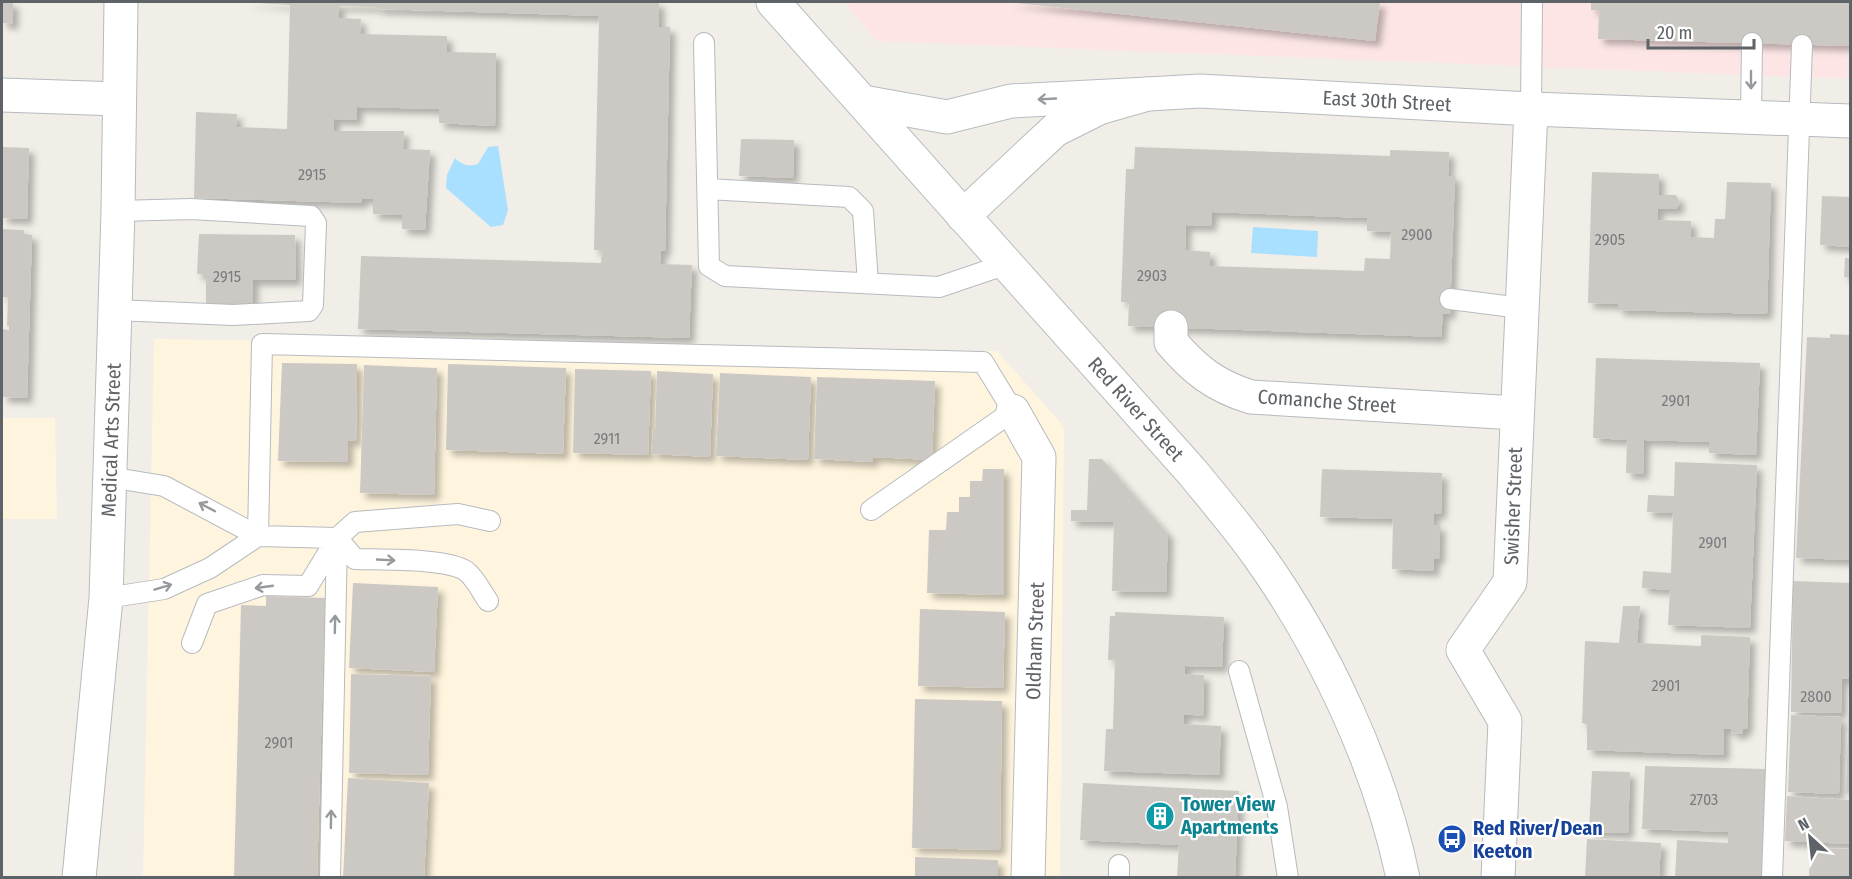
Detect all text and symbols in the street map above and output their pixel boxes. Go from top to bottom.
scale bar [1648,12,1754,50]
text: 20 m [1657,22,1692,44]
one-way arrow [1745,70,1757,90]
street label: East 30th Street [1322,86,1452,116]
one-way arrow [1038,94,1058,105]
house number: 2915 [298,165,326,184]
house number: 2900 [1401,225,1433,244]
house number: 2905 [1595,230,1625,249]
house number: 2903 [1137,266,1167,285]
house number: 2915 [213,267,241,286]
street label: Red River Street [1083,352,1189,466]
street label: Medical Arts Street [96,362,126,518]
street label: Comanche Street [1257,384,1398,418]
house number: 2901 [1662,391,1690,410]
house number: 2911 [594,429,620,448]
street label: Swisher Street [1499,446,1527,565]
one-way arrow [199,501,216,513]
house number: 2901 [1699,533,1727,552]
one-way arrow [375,555,395,566]
one-way arrow [153,581,172,592]
one-way arrow [255,581,275,592]
street label: Oldham Street [1021,581,1049,700]
one-way arrow [329,615,341,635]
house number: 2901 [1652,676,1680,695]
house number: 2800 [1800,687,1832,706]
house number: 2901 [265,733,293,752]
house number: 2703 [1690,790,1718,809]
place label: Tower View Apartments [1180,792,1279,839]
building icon: Tower View Apartments [1144,800,1176,832]
north arrow [1780,807,1840,867]
one-way arrow [325,810,337,830]
text: N [1795,813,1812,835]
place label: Red River/Dean Keeton [1473,816,1603,863]
bus stop icon: Red River/Dean Keeton [1436,823,1468,855]

